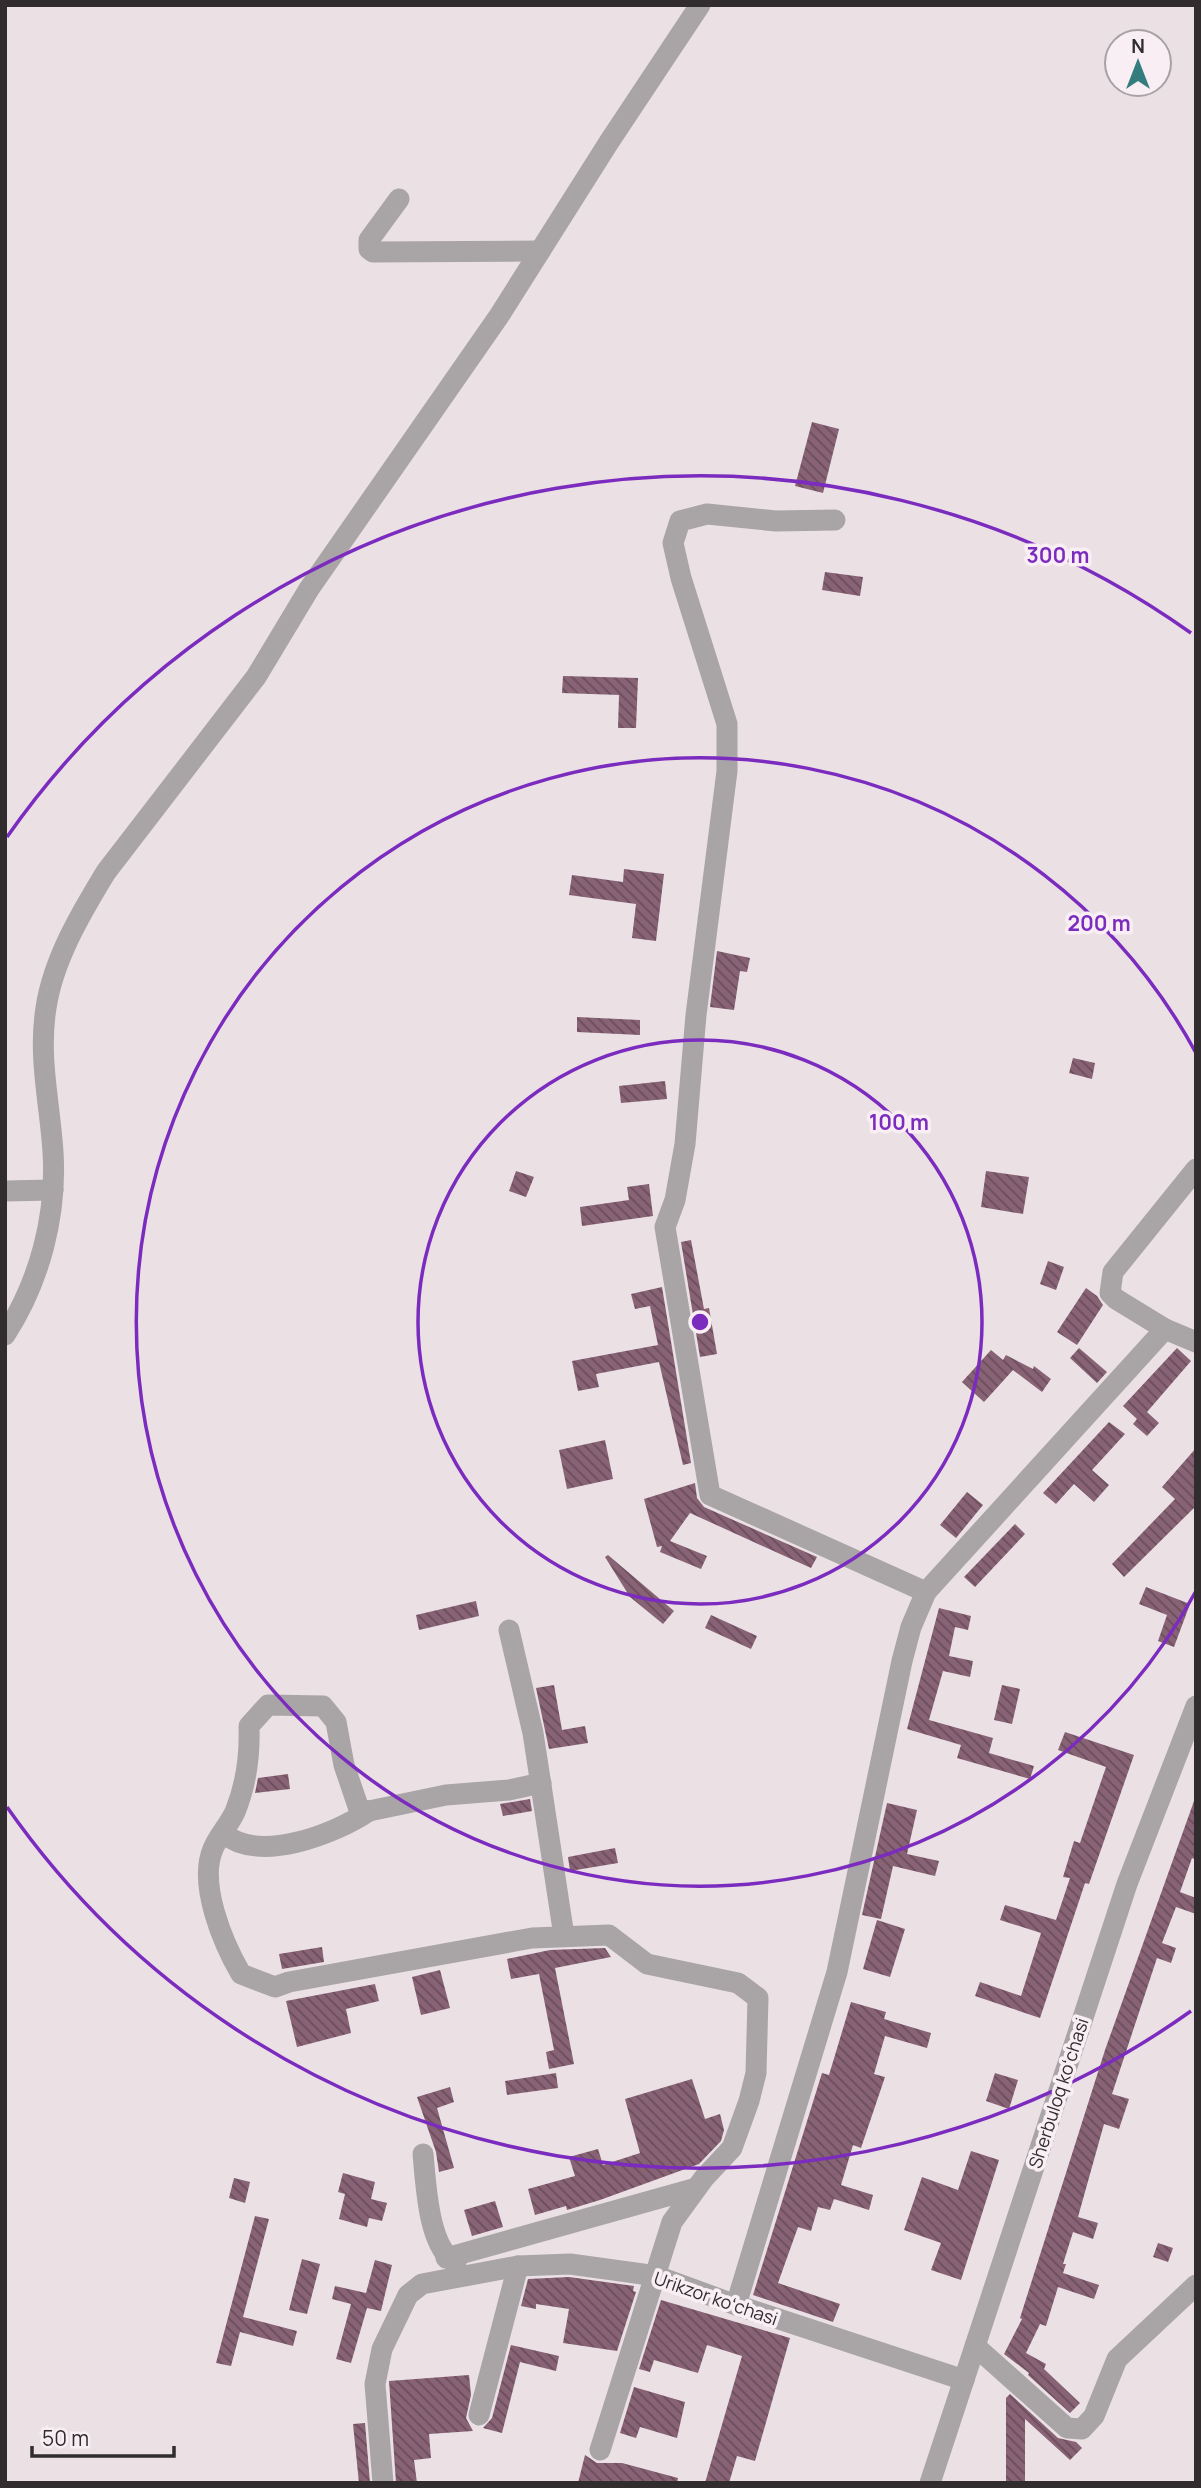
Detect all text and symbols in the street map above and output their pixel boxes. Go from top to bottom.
north arrow [1103,28,1173,98]
text: N [1131,33,1145,59]
text: 300 m [1027,541,1089,569]
text: 200 m [1067,909,1131,937]
text: 100 m [869,1108,929,1136]
centre of rings [688,1310,712,1334]
street label: Sherbuloq koʻchasi [1022,2015,1094,2171]
street label: Urikzor koʻchasi [651,2266,781,2330]
scale bar [32,2414,173,2458]
text: 50 m [42,2424,89,2452]

